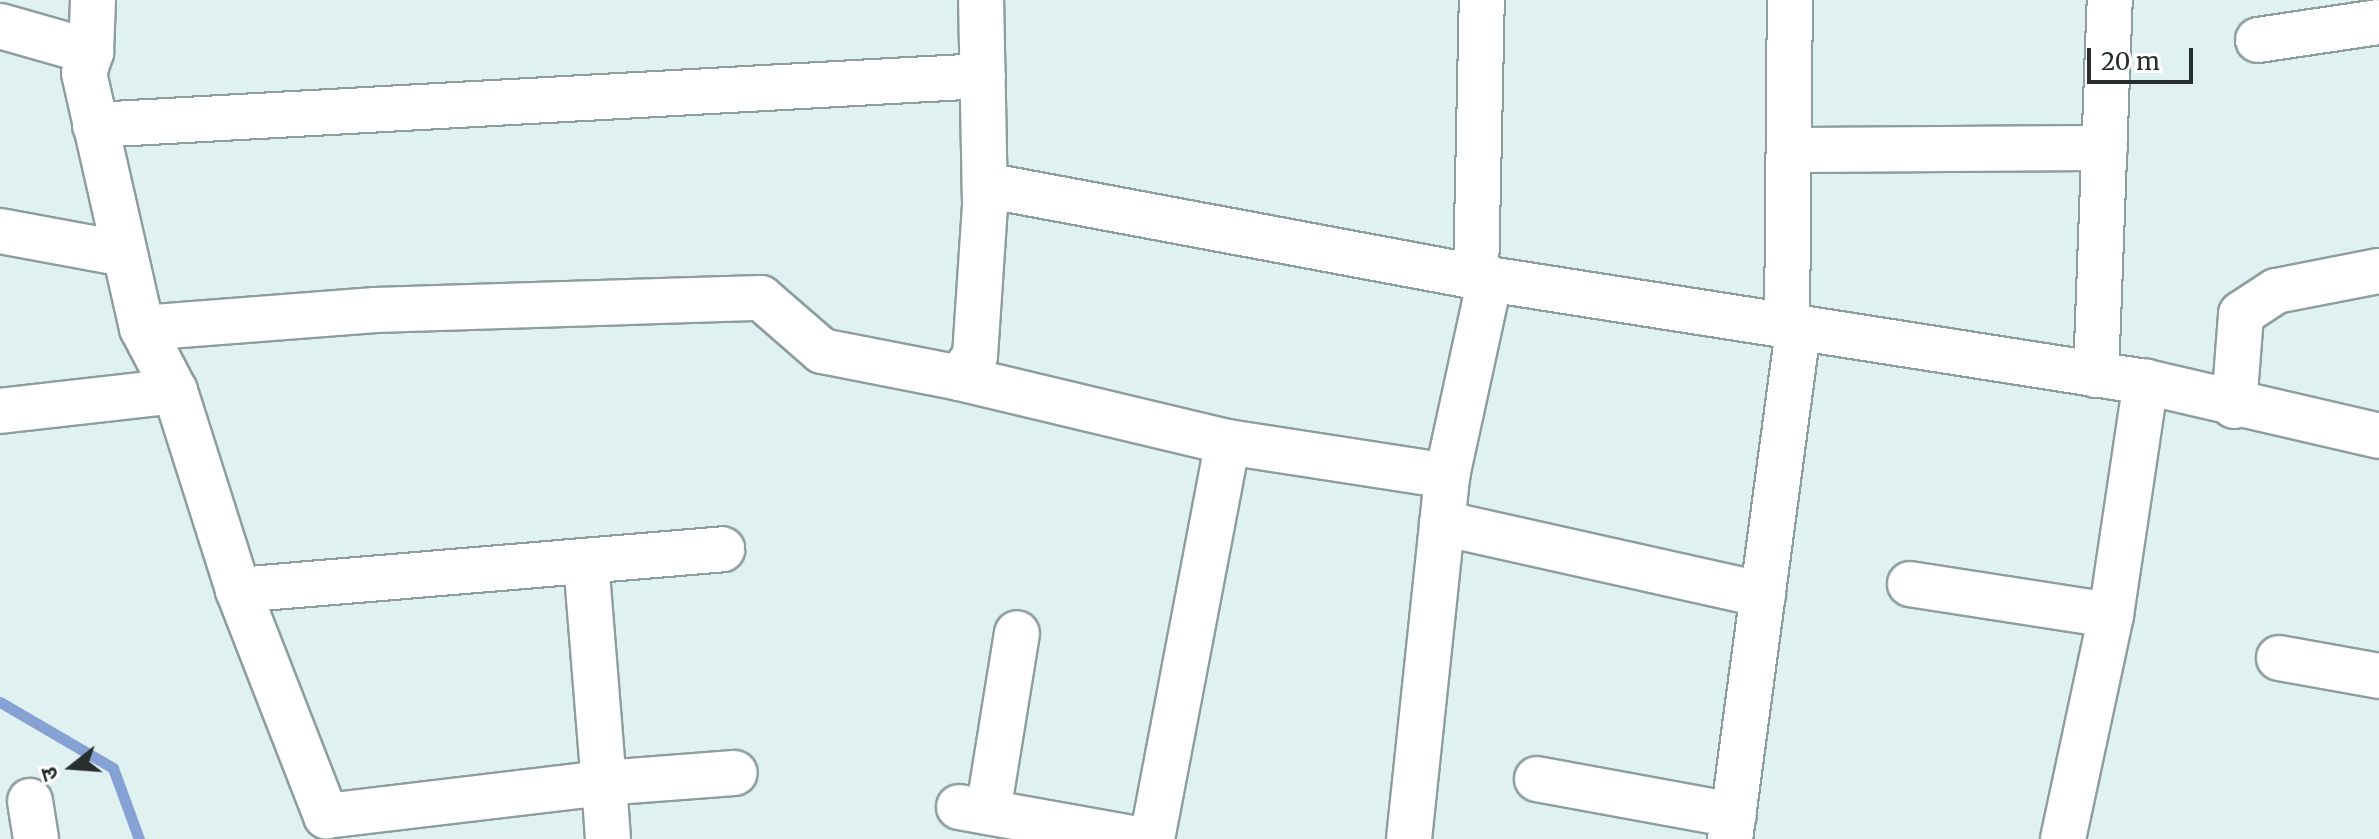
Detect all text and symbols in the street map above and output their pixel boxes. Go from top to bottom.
scale bar [2091,32,2197,82]
text: 20 m [2101,46,2160,77]
north arrow [32,727,112,807]
text: उ [34,764,64,784]

